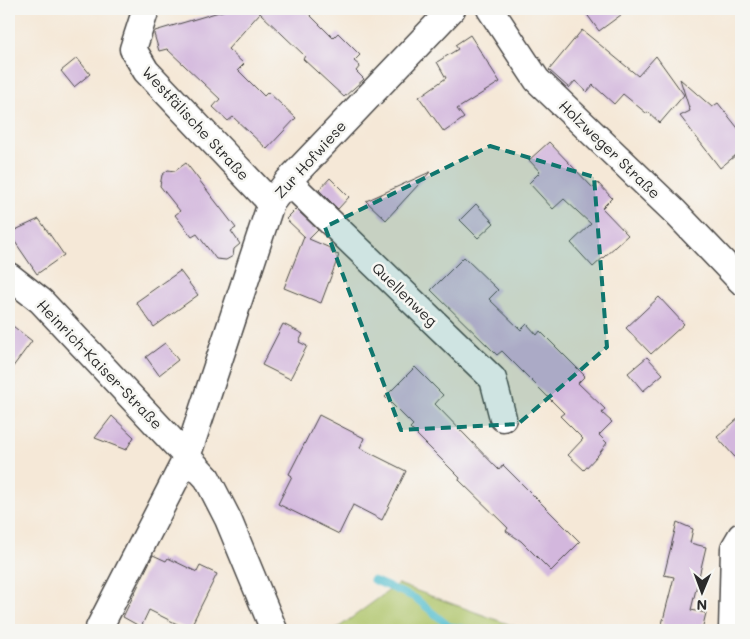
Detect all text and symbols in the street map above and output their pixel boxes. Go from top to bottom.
street label: Westfälische Straße [138,62,254,184]
street label: Holzweger Straße [555,95,665,203]
street label: Zur Hofwiese [270,116,350,202]
street label: Quellenweg [368,258,442,331]
street label: Heinrich-Kaiser-Straße [33,295,167,433]
north arrow [678,566,728,616]
text: N [696,596,707,615]

